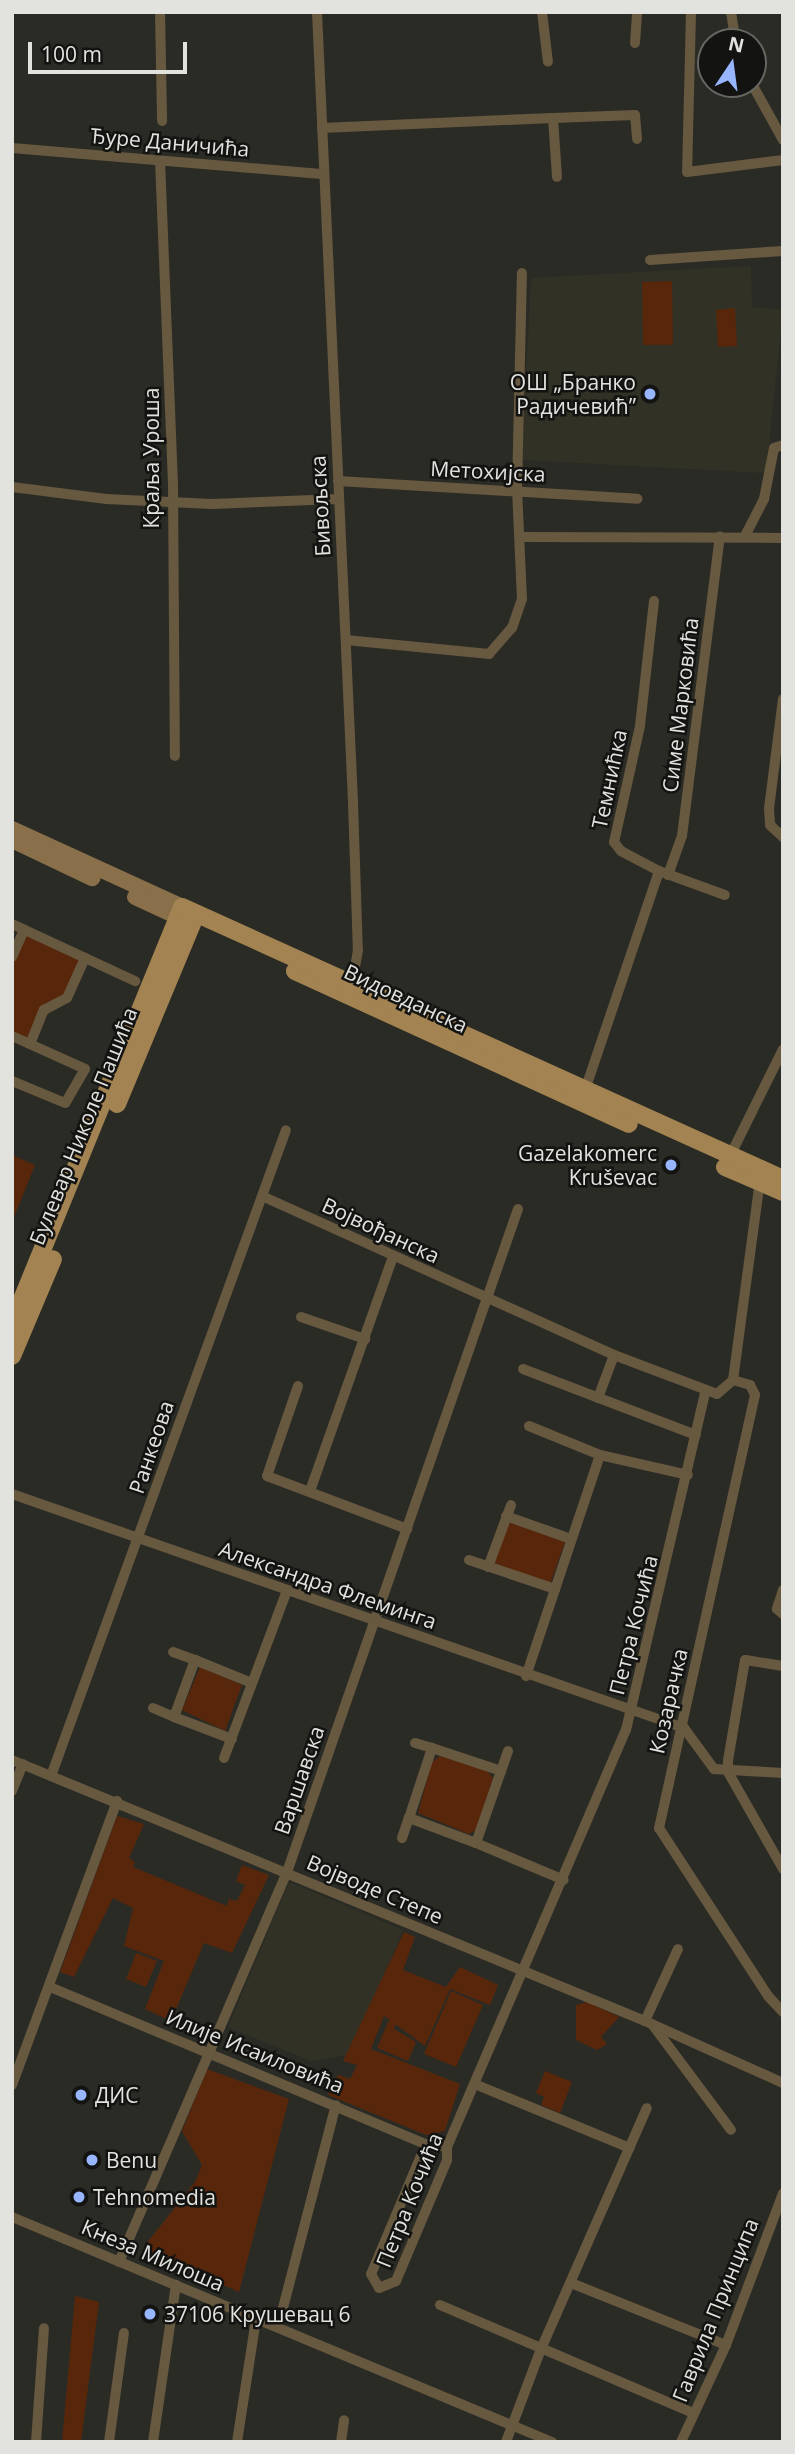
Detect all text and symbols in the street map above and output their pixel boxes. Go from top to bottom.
scale bar [32,28,191,72]
north arrow [697,28,767,98]
text: N [726,30,747,59]
text: 100 m [41,40,102,68]
street label: Ђуре Даничића [90,123,250,161]
place label: ОШ „Бранко Радичевић” [510,369,636,419]
marker: ОШ „Бранко Радичевић” [642,386,658,402]
street label: Краља Уроша [138,388,164,528]
street label: Бивољска [305,455,335,557]
street label: Метохијска [430,455,546,487]
street label: Симе Марковића [657,616,703,794]
street label: Темнићка [586,727,632,831]
street label: Видовданска [340,958,472,1038]
street label: Булевар Николе Пашића [24,1003,142,1249]
place label: Gazelakomerc Kruševac [518,1140,657,1190]
marker: Gazelakomerc Kruševac [663,1157,679,1173]
street label: Војвођанска [318,1192,444,1268]
street label: Ранкеова [123,1397,179,1497]
street label: Александра Флеминга [216,1536,440,1634]
street label: Петра Кочића [603,1553,663,1697]
street label: Козарачка [644,1646,692,1756]
street label: Варшавска [269,1722,329,1838]
street label: Војводе Степе [303,1849,447,1929]
street label: Илије Исаиловића [162,2004,348,2098]
place label: ДИС [95,2082,139,2108]
marker: ДИС [73,2087,89,2103]
street label: Петра Кочића [371,2129,447,2271]
place label: Benu [106,2147,157,2173]
marker: Benu [84,2152,100,2168]
place label: Tehnomedia [93,2184,216,2210]
marker: Tehnomedia [71,2189,87,2205]
street label: Кнеза Милоша [78,2214,228,2296]
street label: Гаврила Принципа [667,2214,763,2406]
place label: 37106 Крушевац 6 [164,2301,350,2327]
marker: 37106 Крушевац 6 [142,2306,158,2322]

